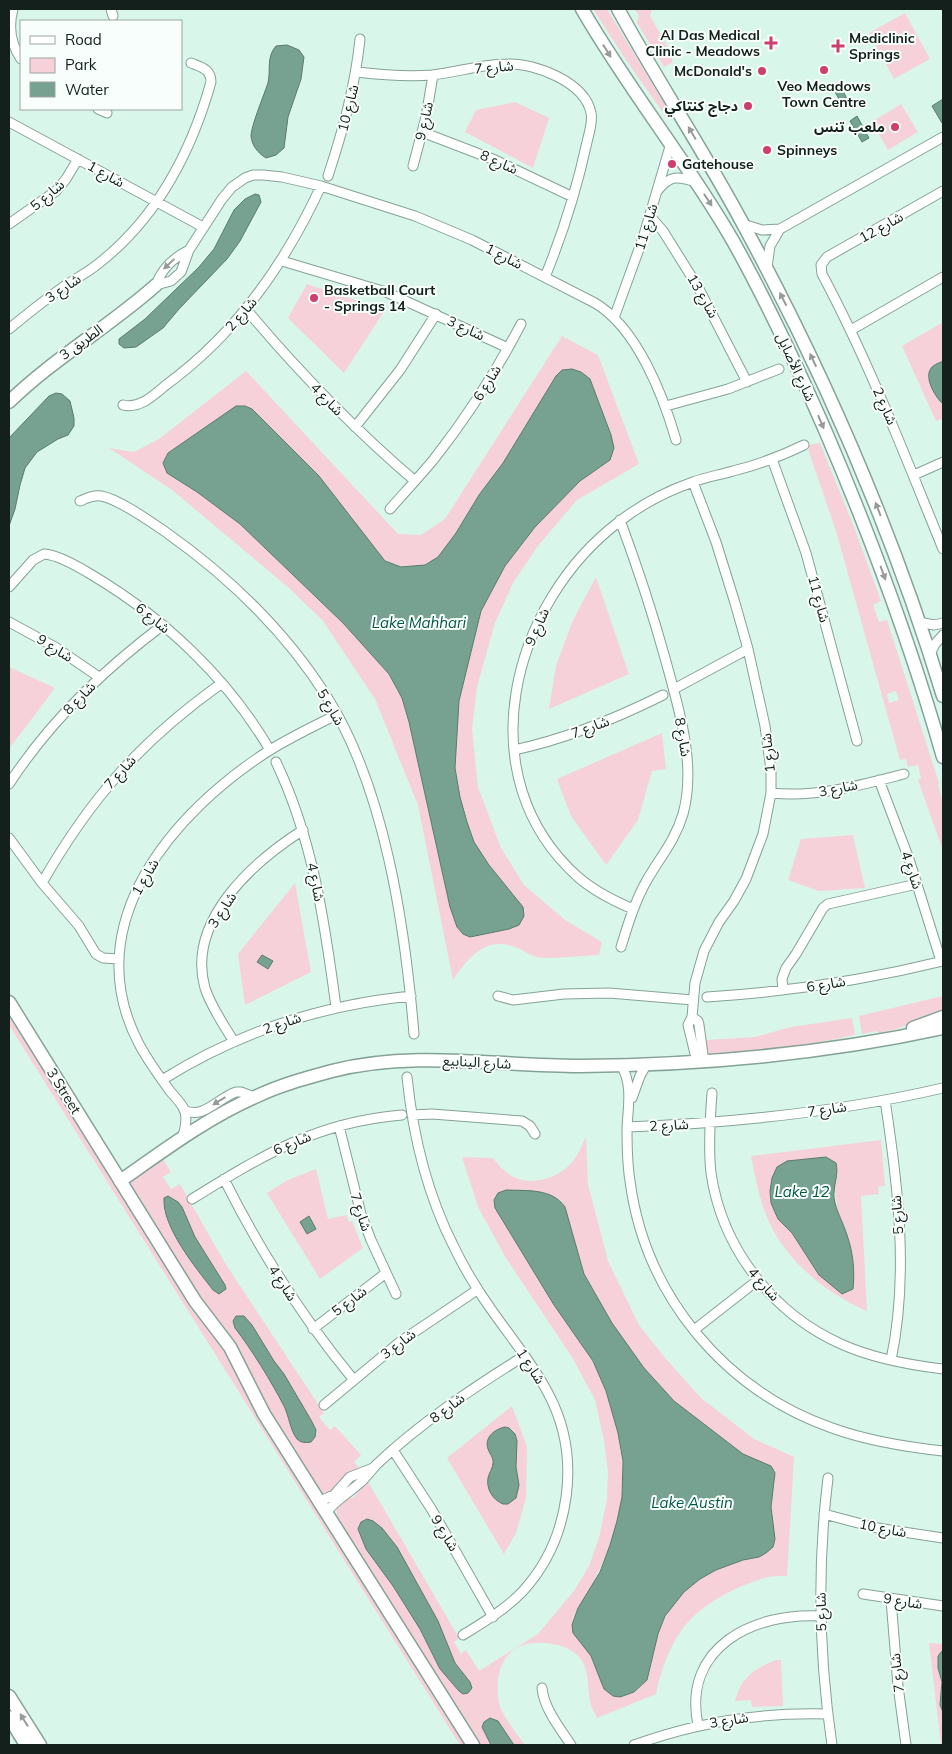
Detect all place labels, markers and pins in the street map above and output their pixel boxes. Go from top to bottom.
place label: Al Das Medical Clinic - Meadows [646,26,760,60]
place label: Mediclinic Springs [849,29,915,63]
marker: Al Das Medical Clinic - Meadows [764,36,778,50]
marker: Mediclinic Springs [831,39,845,53]
place label: McDonald's [674,62,752,80]
marker: Veo Meadows Town Centre [818,64,830,76]
marker: McDonald's [756,65,768,77]
place label: Veo Meadows Town Centre [776,77,871,111]
place label: دجاج كنتاكي [665,97,738,117]
marker: دجاج كنتاكي [742,100,754,112]
place label: ملعب تنس [814,118,885,136]
marker: ملعب تنس [889,121,901,133]
place label: Spinneys [777,141,837,159]
marker: Spinneys [761,144,773,156]
place label: Gatehouse [682,155,754,173]
marker: Gatehouse [666,158,678,170]
place label: Basketball Court - Springs 14 [324,281,436,315]
marker: Basketball Court - Springs 14 [308,292,320,304]

